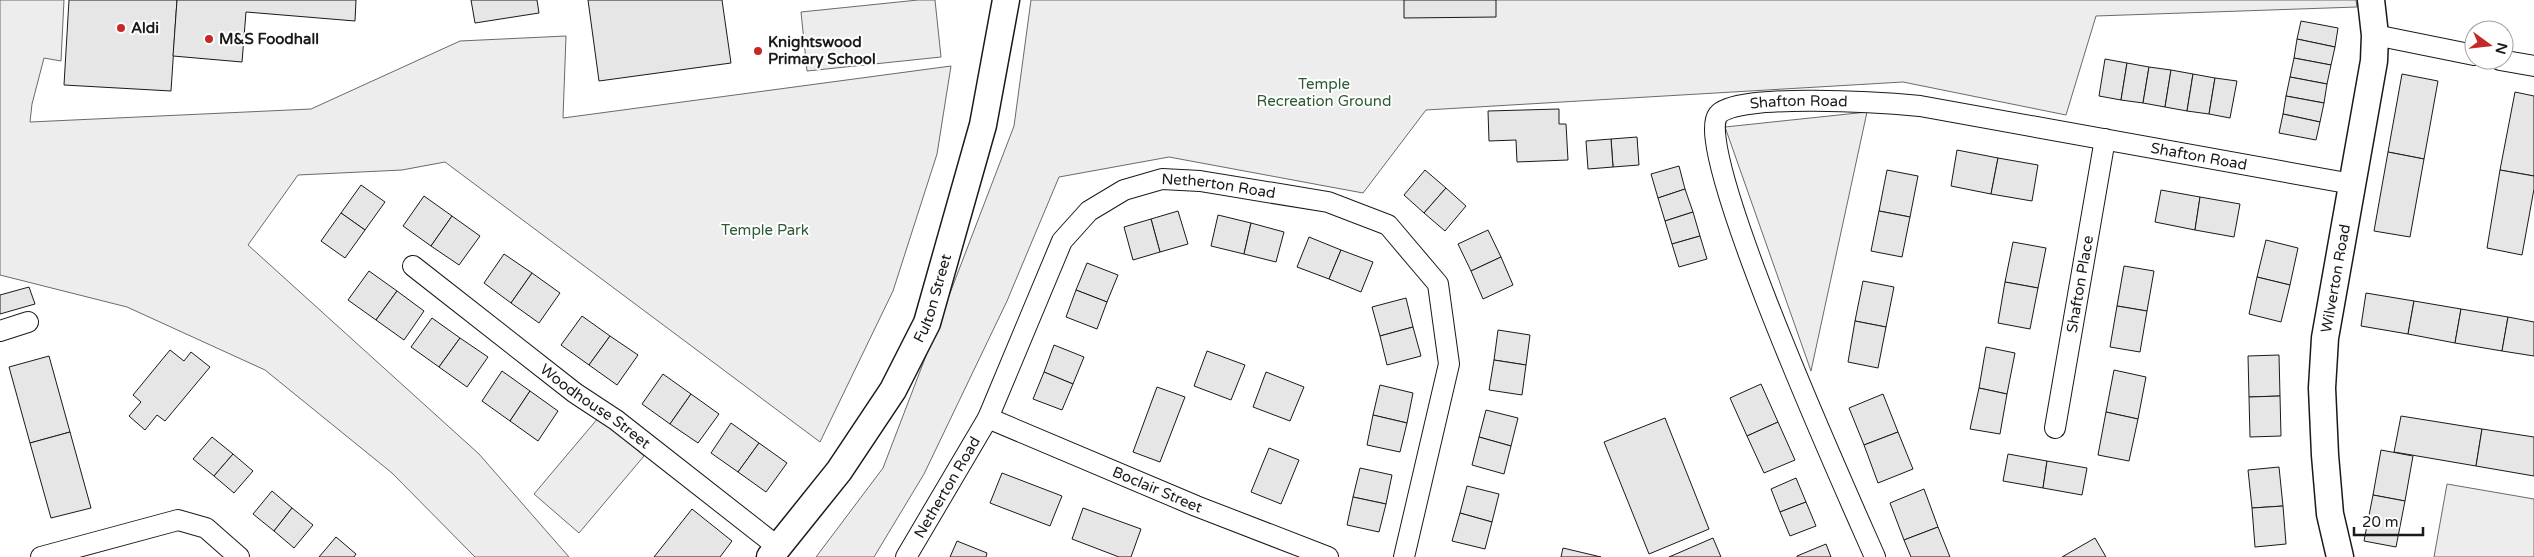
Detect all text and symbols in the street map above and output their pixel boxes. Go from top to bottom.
place label: Aldi [131,19,159,37]
north arrow [2464,20,2514,70]
marker: Aldi [115,22,127,34]
place label: M&S Foodhall [219,30,319,48]
marker: M&S Foodhall [203,33,215,45]
place label: Knightswood Primary School [768,33,876,69]
text: N [2491,41,2511,56]
marker: Knightswood Primary School [752,45,764,57]
park label: Temple Recreation Ground [1257,75,1391,110]
street label: Shafton Road [1749,92,1848,113]
street label: Shafton Road [2149,139,2249,174]
street label: Netherton Road [1161,170,1277,202]
park label: Temple Park [721,221,809,239]
street label: Wilverton Road [2317,223,2354,334]
street label: Shafton Place [2063,234,2097,334]
street label: Fulton Street [910,252,955,346]
street label: Woodhouse Street [536,360,654,453]
street label: Netherton Road [910,433,984,541]
street label: Boclair Street [1110,463,1205,517]
scale bar [2354,504,2423,536]
text: 20 m [2362,513,2399,531]

